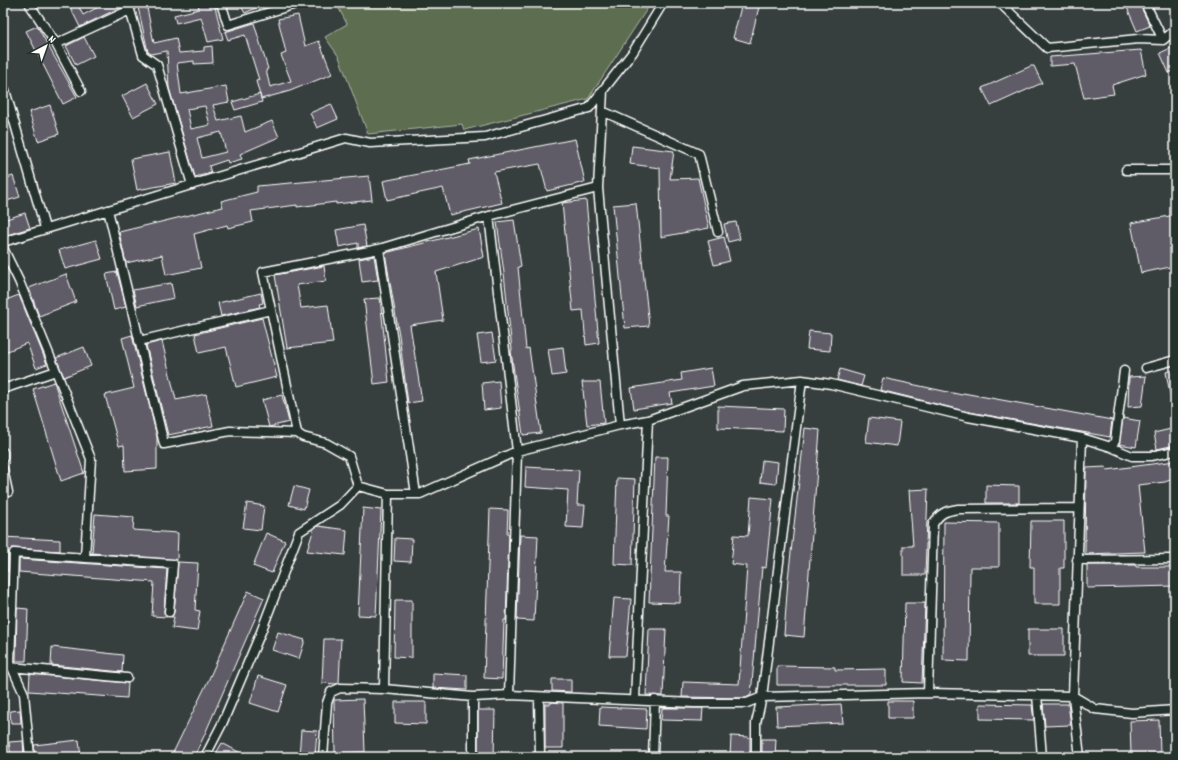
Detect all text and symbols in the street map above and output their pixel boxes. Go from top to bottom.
north arrow [26,26,66,66]
text: N [44,32,59,48]

